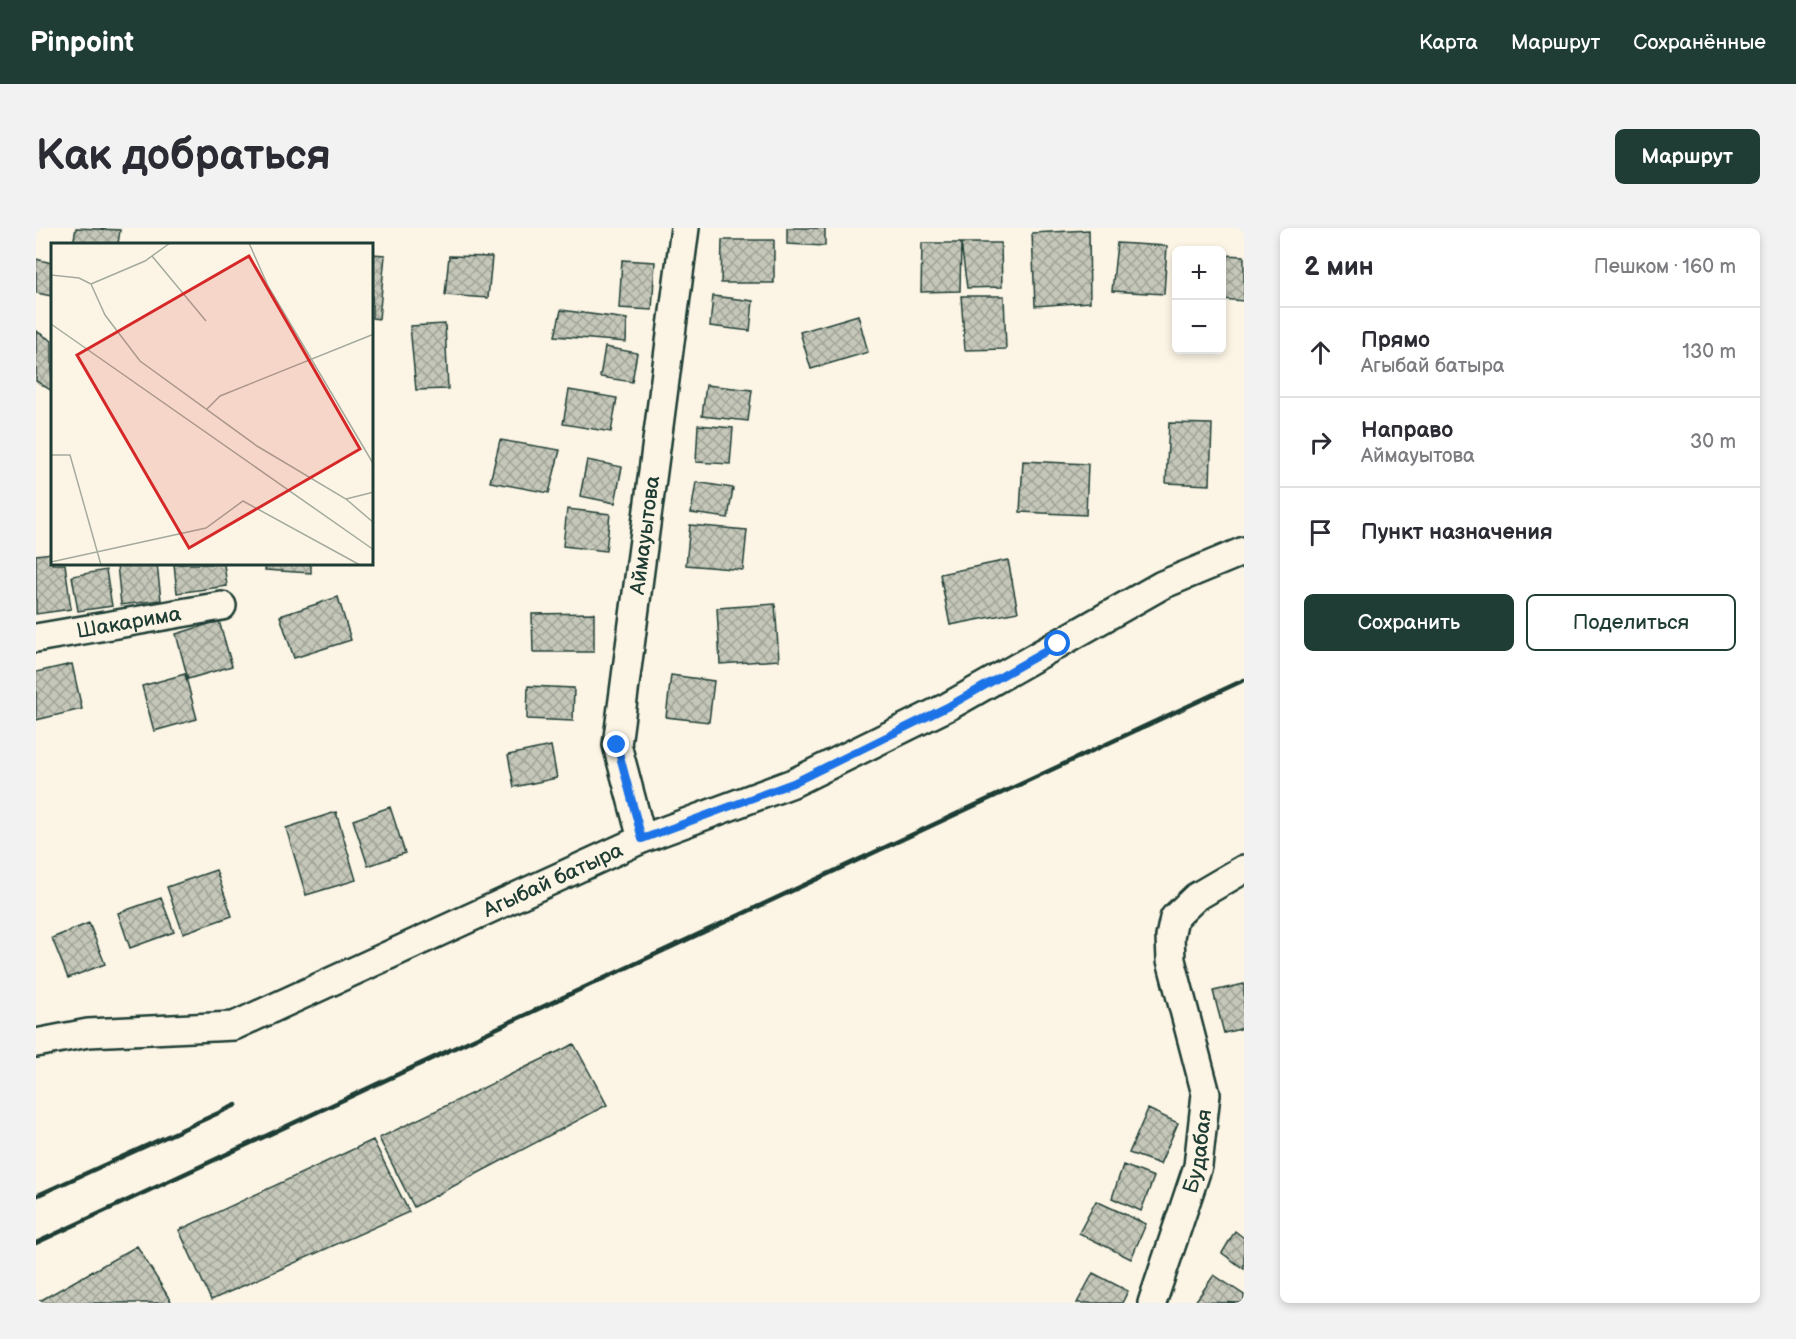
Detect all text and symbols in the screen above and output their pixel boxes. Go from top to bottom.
text: Pinpoint [30,26,134,59]
text: Карта [1419,30,1478,55]
text: Маршрут [1511,30,1600,55]
text: Сохранённые [1633,30,1766,55]
button: Маршрут [1615,129,1760,184]
text: Как добраться [36,131,331,182]
inset map [51,243,374,566]
map controls [1172,246,1226,354]
button: + [1172,246,1226,300]
text: 2 мин [1304,252,1374,283]
text: Пешком · 160 m [1594,255,1736,279]
button: − [1172,300,1226,354]
text: Прямо [1361,327,1430,354]
icon: ahead [1304,336,1337,369]
text: 130 m [1682,340,1736,364]
text: Агыбай батыра [1361,354,1504,378]
text: Направо [1361,417,1453,444]
icon: right [1304,426,1337,459]
text: 30 m [1690,430,1736,454]
text: Аймауытова [1361,444,1475,468]
street label: Аймауытова [624,474,665,597]
icon: arrive [1304,516,1337,549]
text: Пункт назначения [1361,519,1553,546]
button: Сохранить [1304,594,1514,651]
button: Поделиться [1526,594,1736,651]
street label: Шакарима [74,601,183,643]
route start [1044,630,1070,656]
route end [603,731,629,757]
street label: Агыбай батыра [478,837,627,923]
street label: Будабая [1177,1108,1217,1197]

